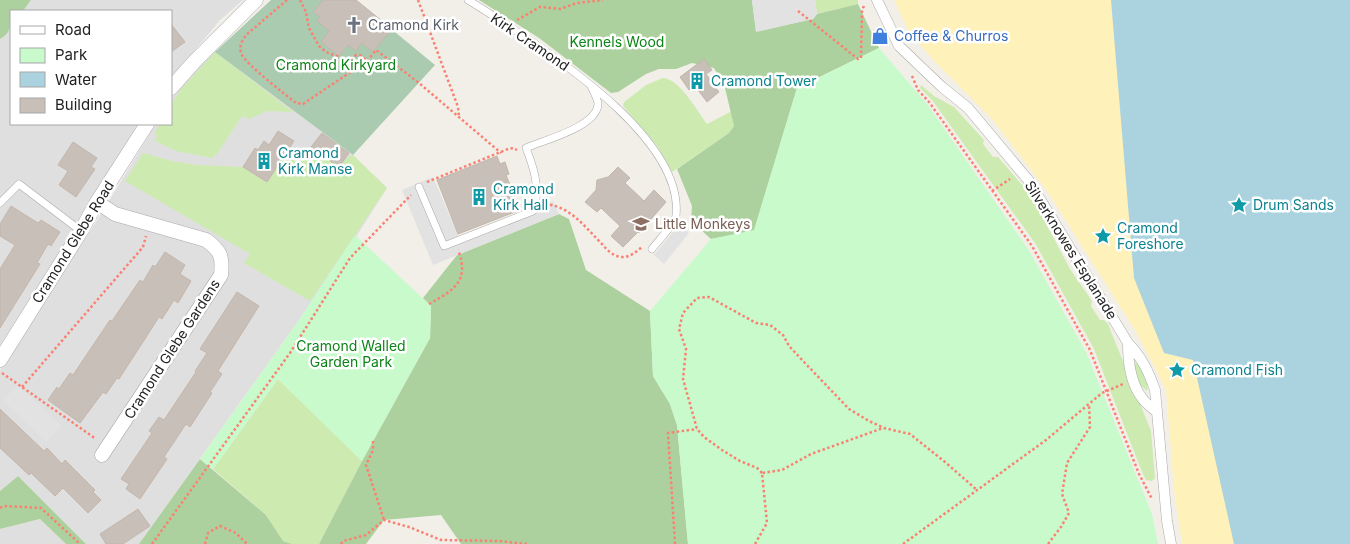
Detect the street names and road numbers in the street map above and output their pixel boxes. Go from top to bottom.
street label: Kirk Cramond [488,9,573,74]
street label: Cramond Glebe Road [28,177,117,306]
street label: Silverknowes Esplanade [1022,177,1121,322]
street label: Cramond Glebe Gardens [120,276,223,422]

